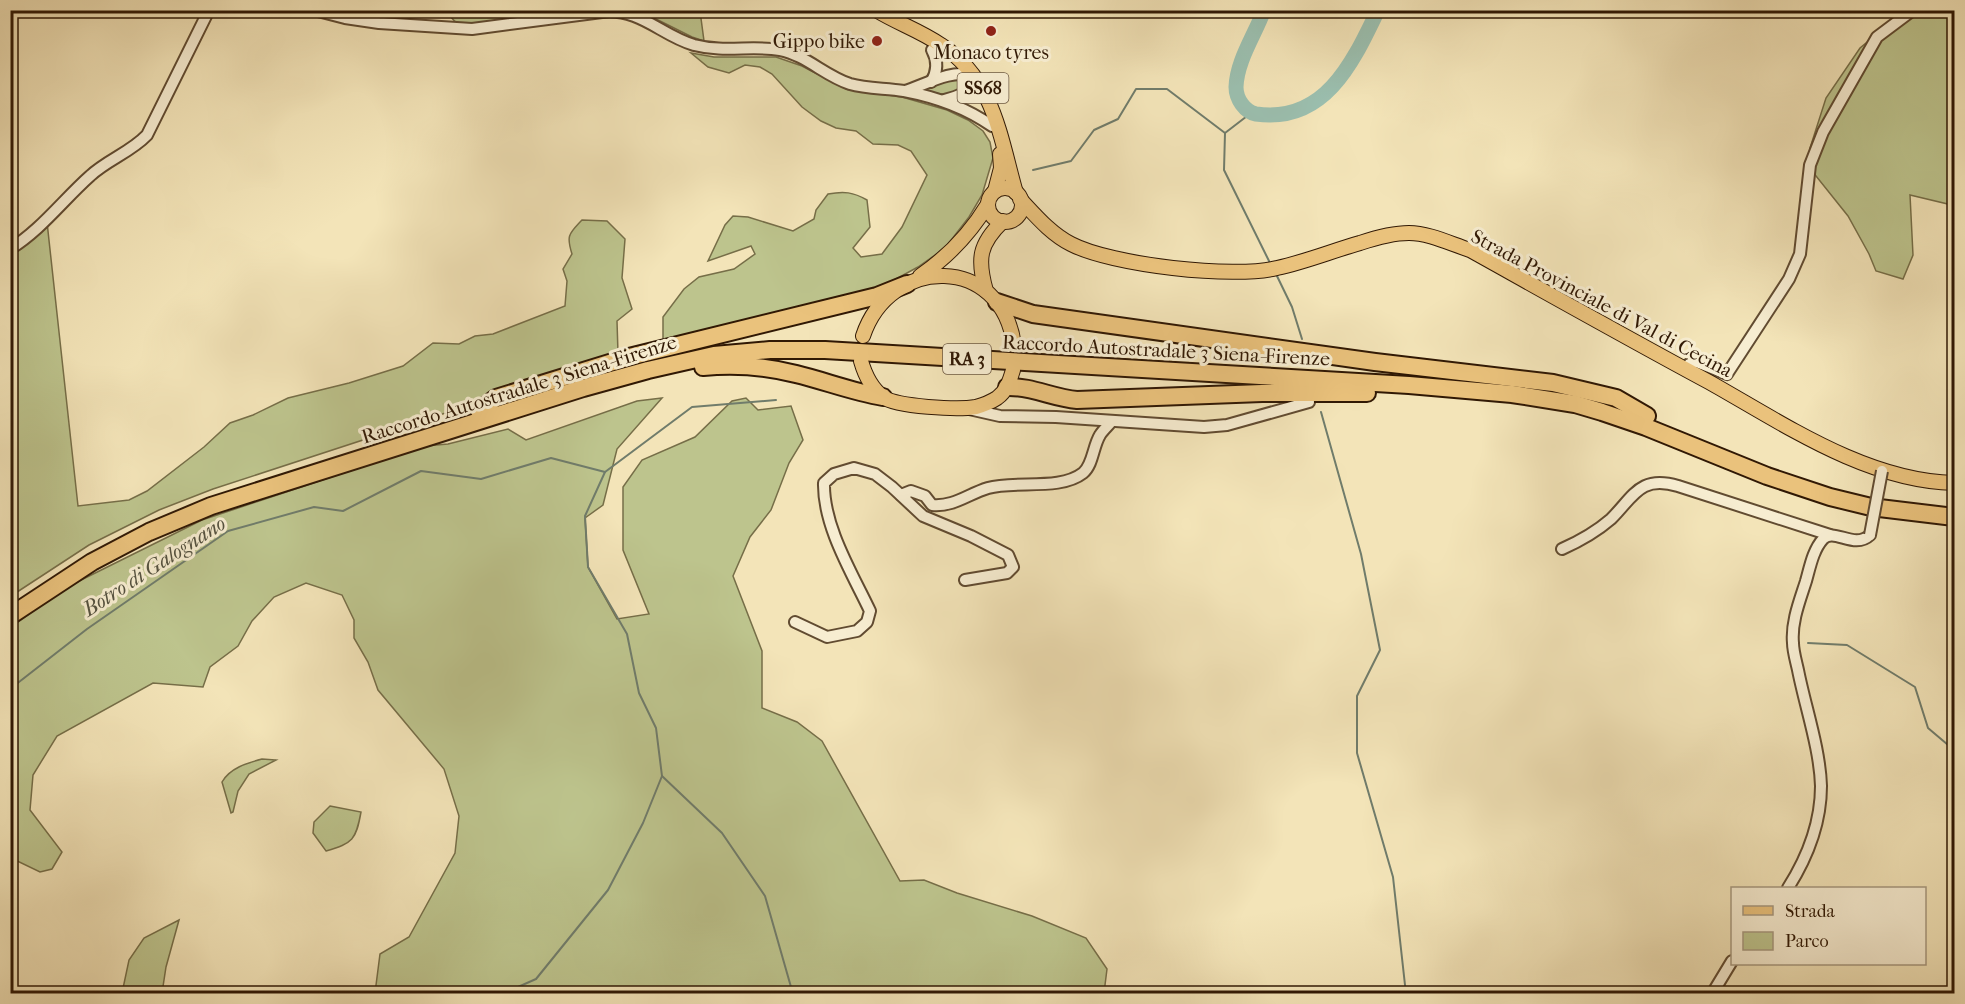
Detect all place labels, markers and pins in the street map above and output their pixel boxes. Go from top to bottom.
marker: Monaco tyres [984,24,998,38]
place label: Gippo bike [773,30,865,53]
marker: Gippo bike [870,34,884,48]
place label: Monaco tyres [933,41,1049,64]

